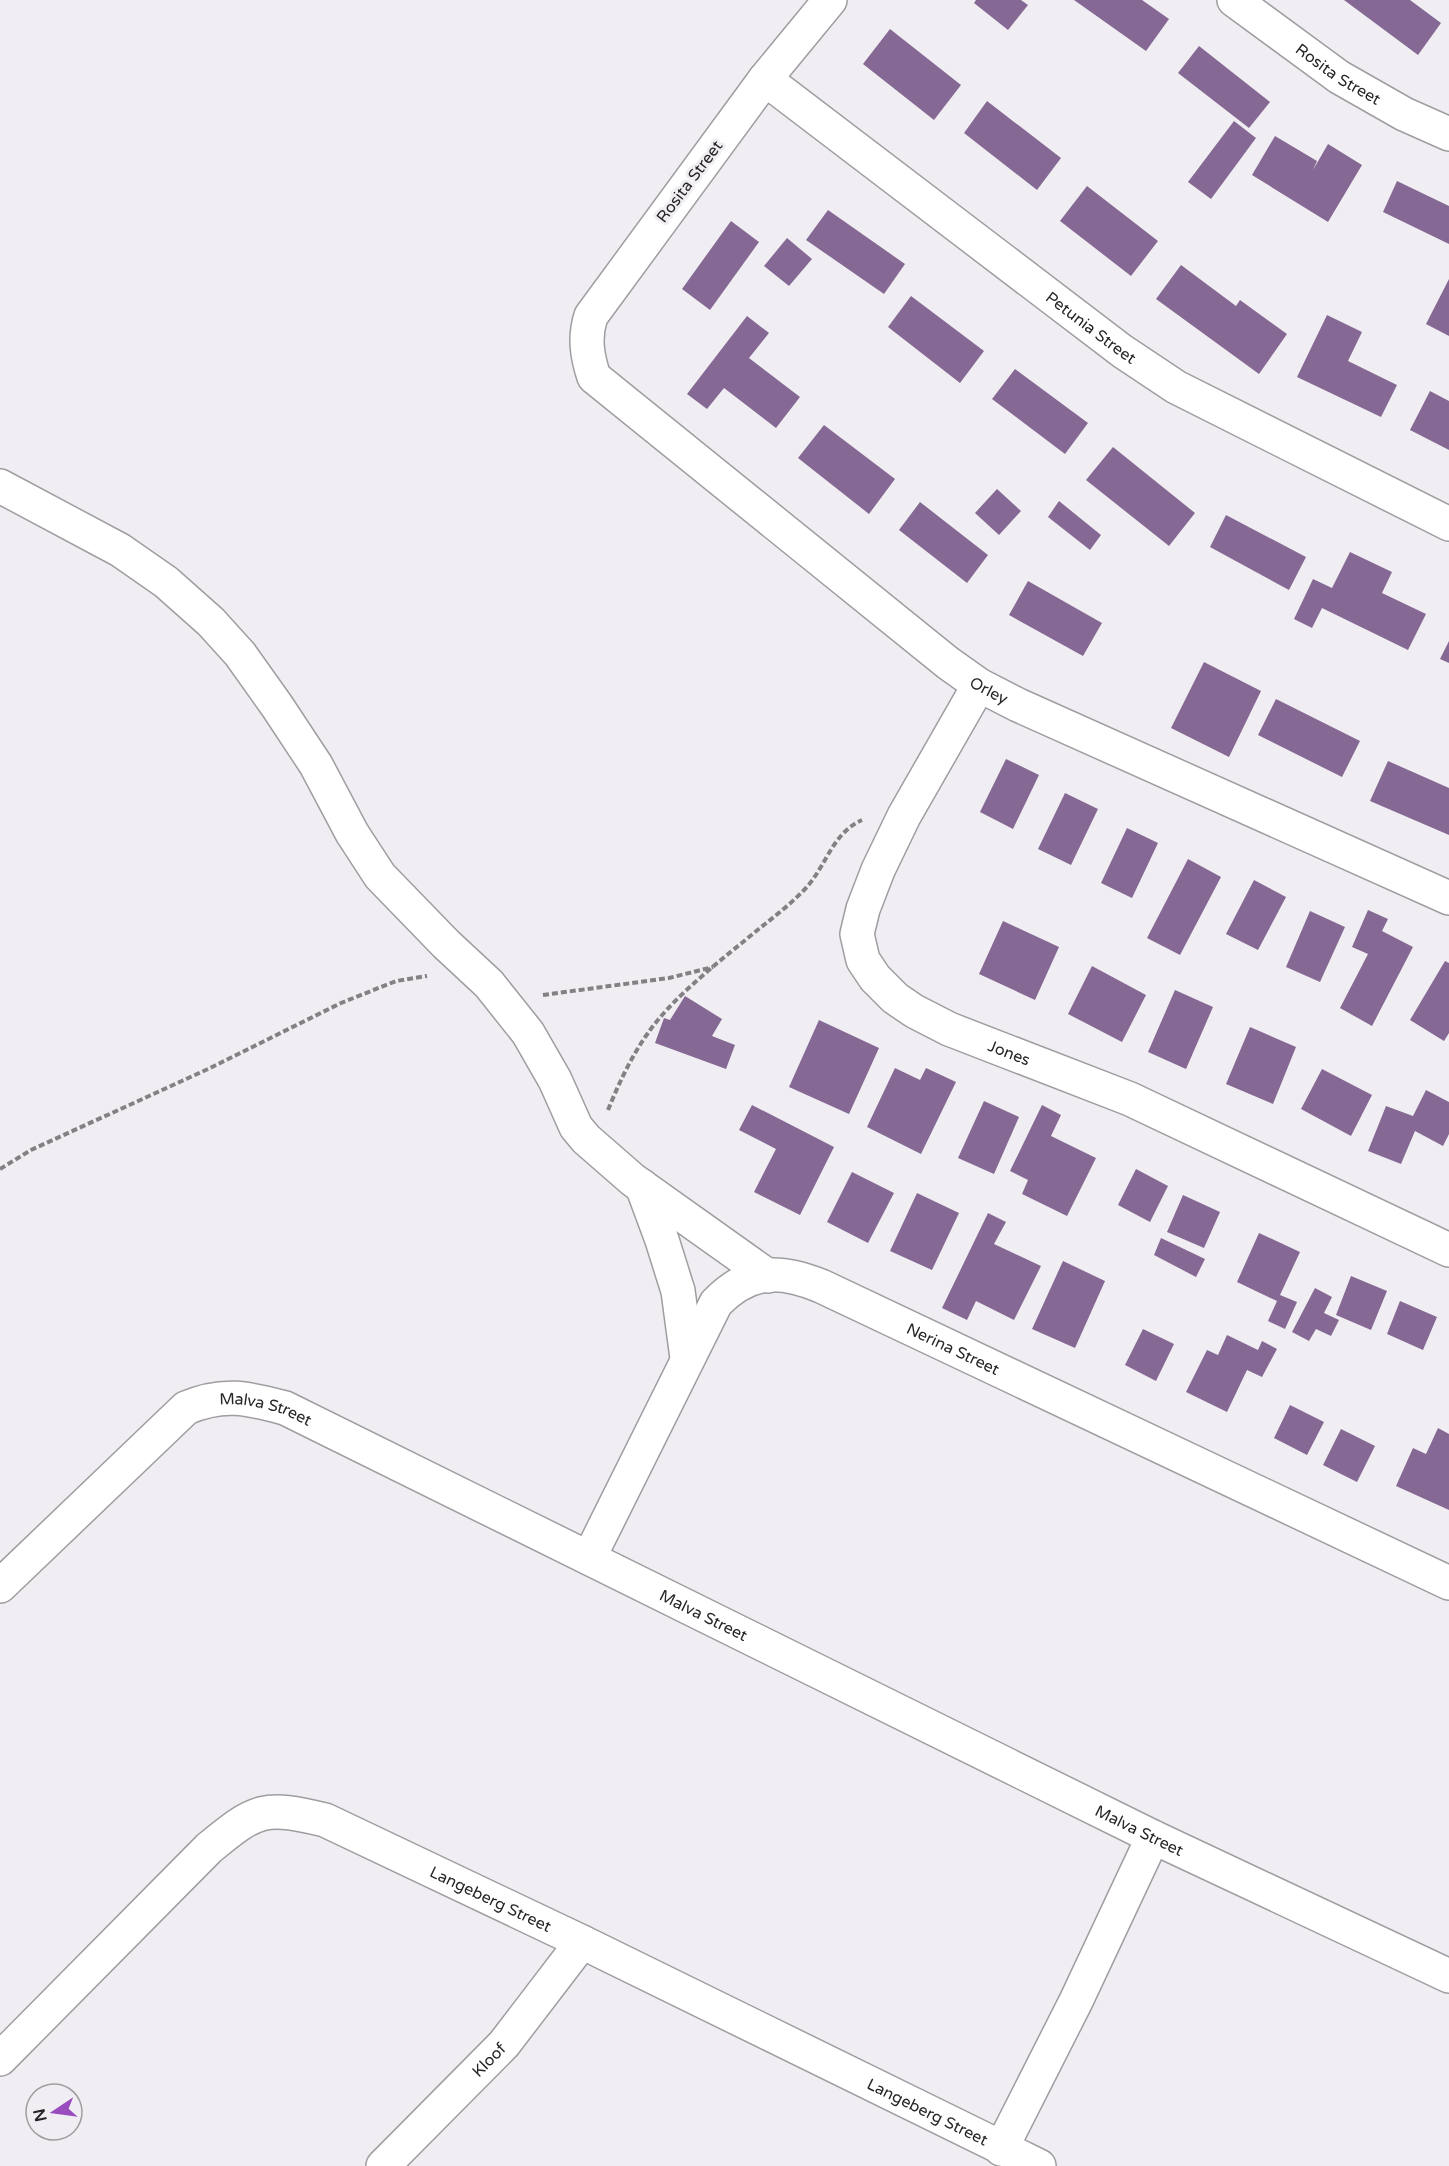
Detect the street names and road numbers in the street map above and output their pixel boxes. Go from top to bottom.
street label: Rosita Street [1291,39,1384,110]
street label: Rosita Street [652,137,727,227]
street label: Petunia Street [1041,288,1140,369]
street label: Orley [965,673,1012,709]
street label: Jones [985,1036,1033,1070]
street label: Nerina Street [903,1319,1002,1380]
street label: Malva Street [219,1389,315,1431]
street label: Malva Street [656,1586,751,1646]
street label: Malva Street [1092,1801,1187,1861]
street label: Langeberg Street [426,1862,554,1937]
street label: Kloof [468,2038,511,2082]
street label: Langeberg Street [864,2074,991,2150]

